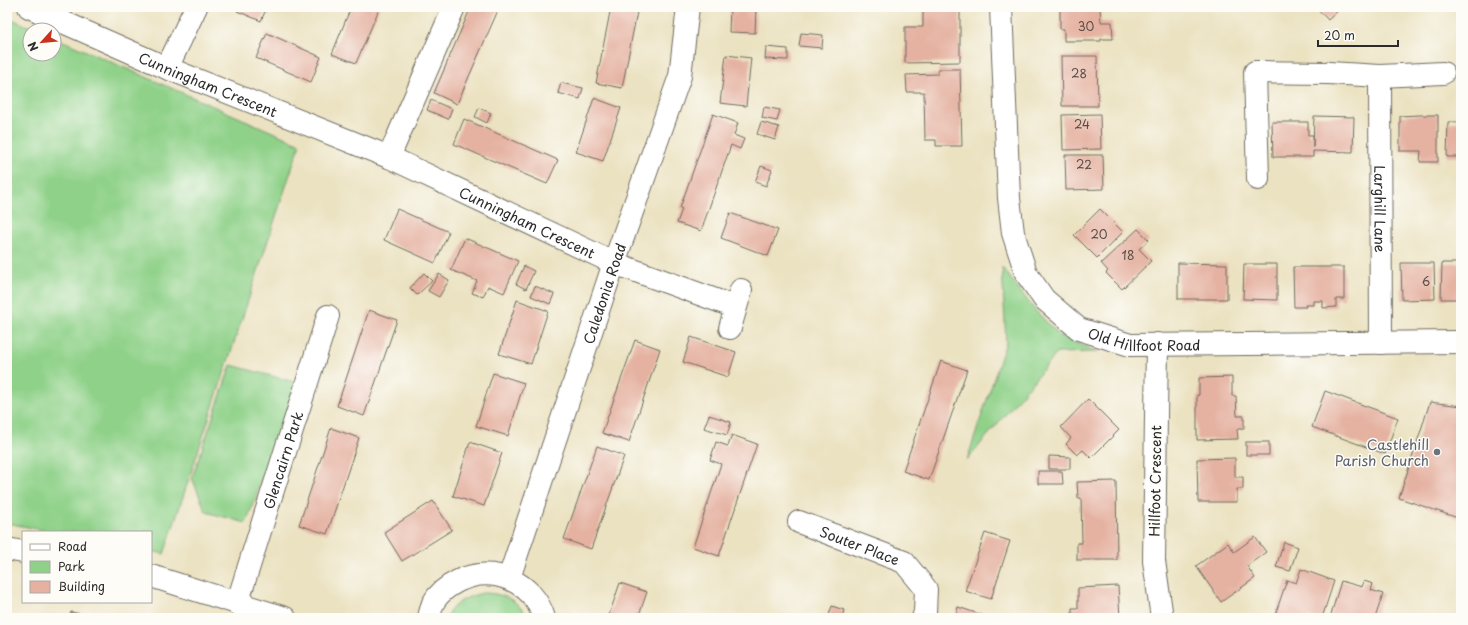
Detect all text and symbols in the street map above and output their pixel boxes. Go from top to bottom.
house number: 30 [1078,17,1095,35]
north arrow [22,22,62,62]
scale bar [1318,22,1398,48]
text: 20 m [1324,26,1355,44]
text: N [23,39,42,55]
street label: Cunningham Crescent [135,46,281,122]
house number: 28 [1071,64,1087,82]
house number: 24 [1074,115,1090,133]
house number: 22 [1076,155,1092,173]
street label: Larghill Lane [1370,165,1391,253]
street label: Cunningham Crescent [456,181,599,263]
house number: 20 [1090,225,1108,243]
street label: Caledonia Road [577,240,631,347]
house number: 18 [1122,246,1134,264]
house number: 6 [1422,272,1430,290]
street label: Old Hillfoot Road [1085,322,1200,356]
street label: Glencairn Park [257,408,308,512]
street label: Hillfoot Crescent [1144,425,1166,537]
place label: Castlehill Parish Church [1335,434,1429,471]
marker: Castlehill Parish Church [1432,447,1442,457]
street label: Souter Place [817,520,903,570]
legend [22,531,152,603]
text: Road [58,537,87,555]
text: Park [58,557,85,575]
text: Building [58,577,105,595]

